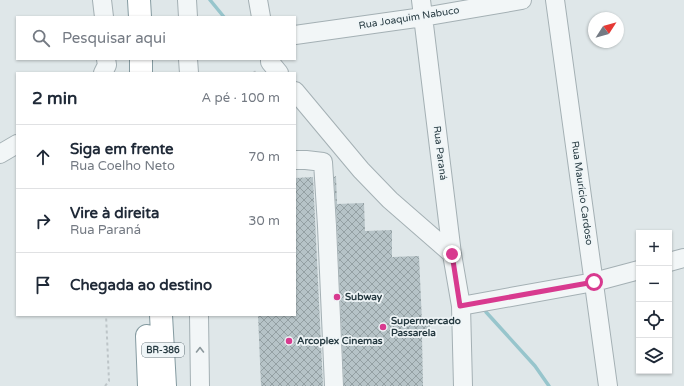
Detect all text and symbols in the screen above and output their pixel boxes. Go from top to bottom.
street label: Rua Joaquim Nabuco [358,4,460,32]
north arrow [588,12,624,48]
search box [16,16,296,60]
icon: search [30,27,52,49]
text: Pesquisar aqui [62,29,166,47]
text: 2 min [32,88,77,109]
text: A pé · 100 m [201,90,280,106]
street label: Rua Paraná [431,125,449,181]
text: Siga em frente [70,140,174,158]
street label: Rua Maurício Cardoso [569,140,595,246]
icon: ahead [32,146,54,168]
text: 70 m [248,149,280,165]
text: Rua Coelho Neto [70,158,175,174]
text: Vire à direita [70,204,159,222]
icon: right [32,210,54,232]
text: 30 m [248,213,280,229]
text: Rua Paraná [70,222,141,238]
map controls [636,230,672,374]
button: + [636,230,672,266]
route end [443,245,461,263]
button: − [636,266,672,302]
route start [585,273,603,291]
icon: arrive [32,274,54,296]
text: Chegada ao destino [70,276,212,294]
place label: Subway [345,291,383,303]
marker: Subway [332,292,342,302]
button: locate [636,302,672,338]
place label: Supermercado Passarela [391,315,461,339]
marker: Supermercado Passarela [378,322,388,332]
place label: Arcoplex Cinemas [297,335,383,347]
marker: Arcoplex Cinemas [284,336,294,346]
button: layers [636,338,672,374]
road number: BR-386 [142,343,184,357]
one-way arrow [196,347,204,353]

